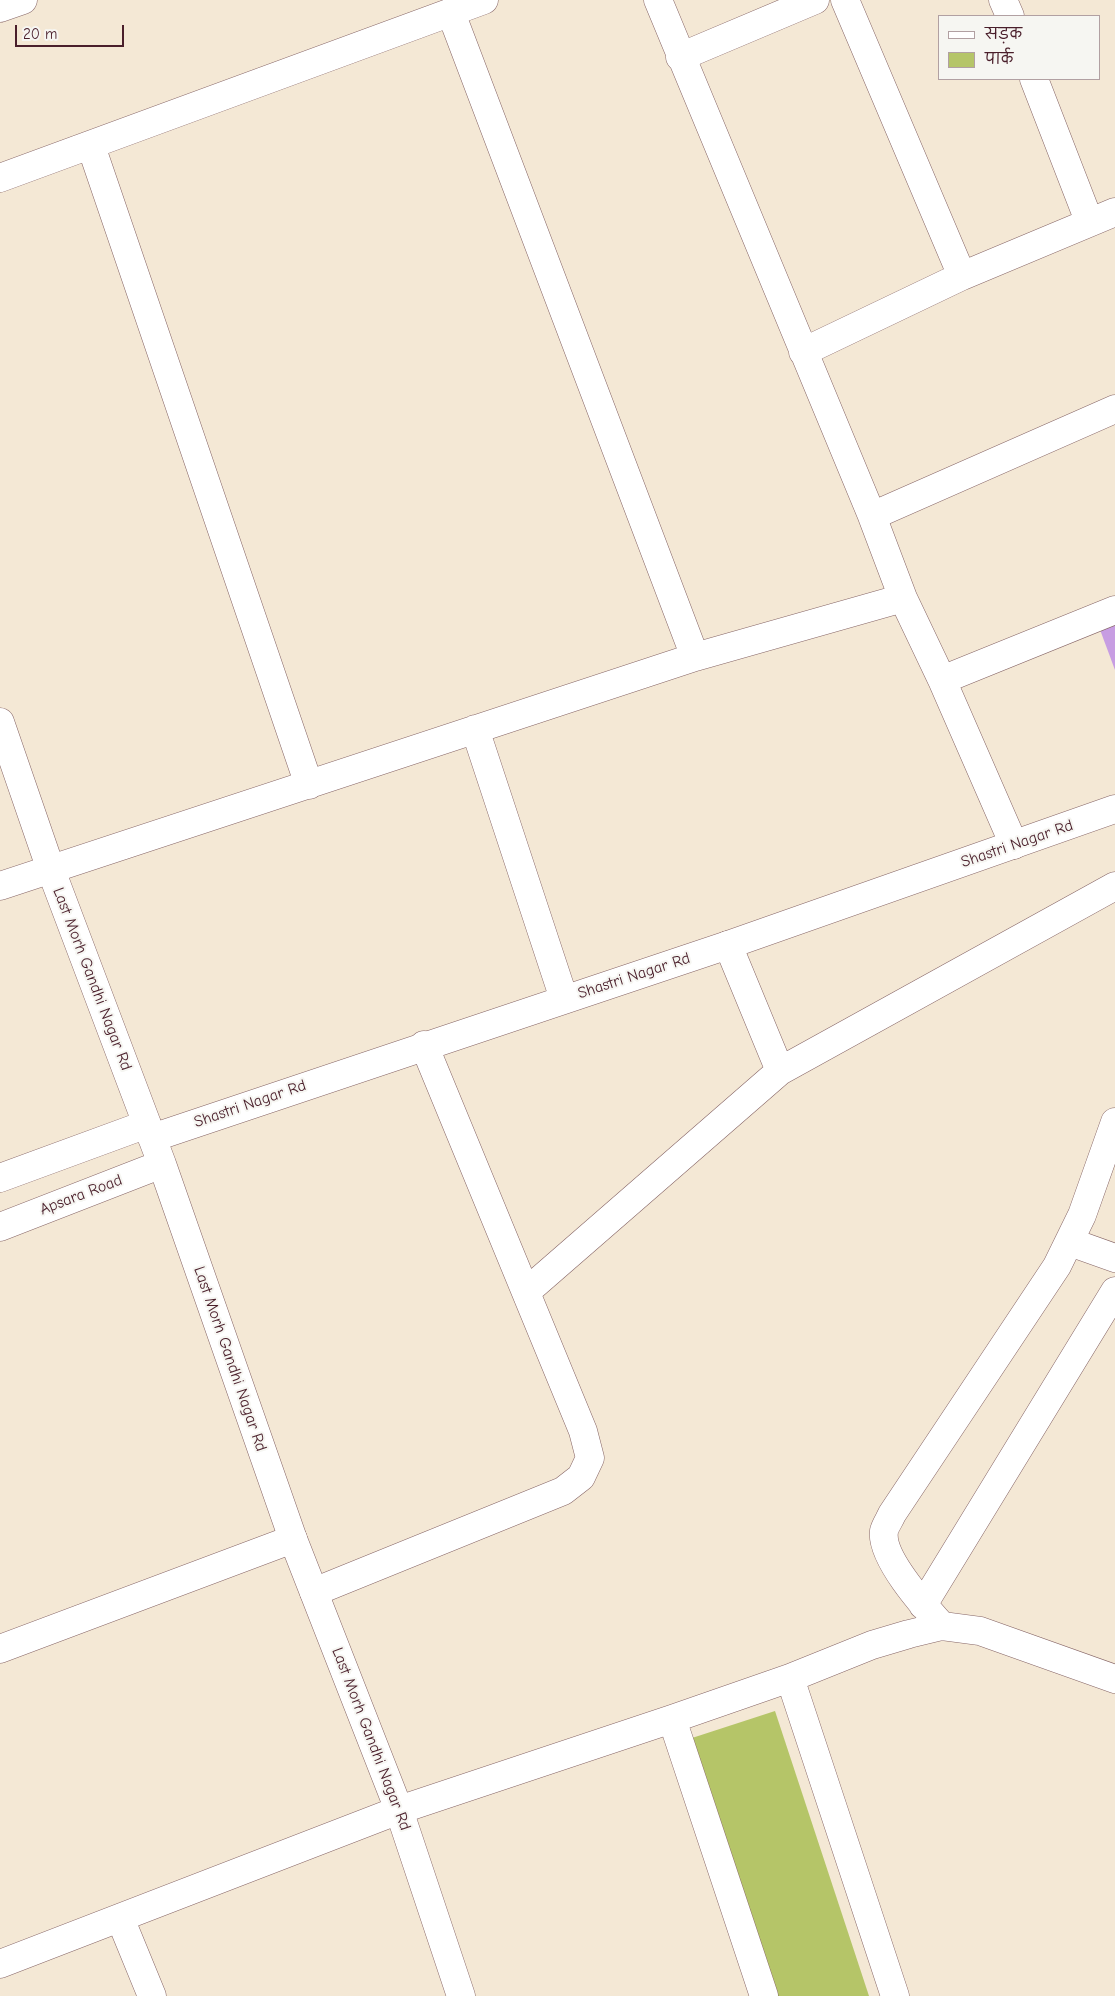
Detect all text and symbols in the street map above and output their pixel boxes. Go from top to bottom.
scale bar [18,15,126,47]
legend [938,15,1100,80]
text: 20 m [23,25,57,43]
text: सड़क [985,25,1022,43]
text: पार्क [985,50,1013,68]
street label: Shastri Nagar Rd [958,816,1076,872]
street label: Last Morh Gandhi Nagar Rd [48,885,136,1073]
street label: Shastri Nagar Rd [575,949,693,1003]
street label: Shastri Nagar Rd [191,1076,309,1132]
street label: Apsara Road [37,1170,125,1220]
street label: Last Morh Gandhi Nagar Rd [189,1264,271,1454]
street label: Last Morh Gandhi Nagar Rd [327,1645,415,1833]

